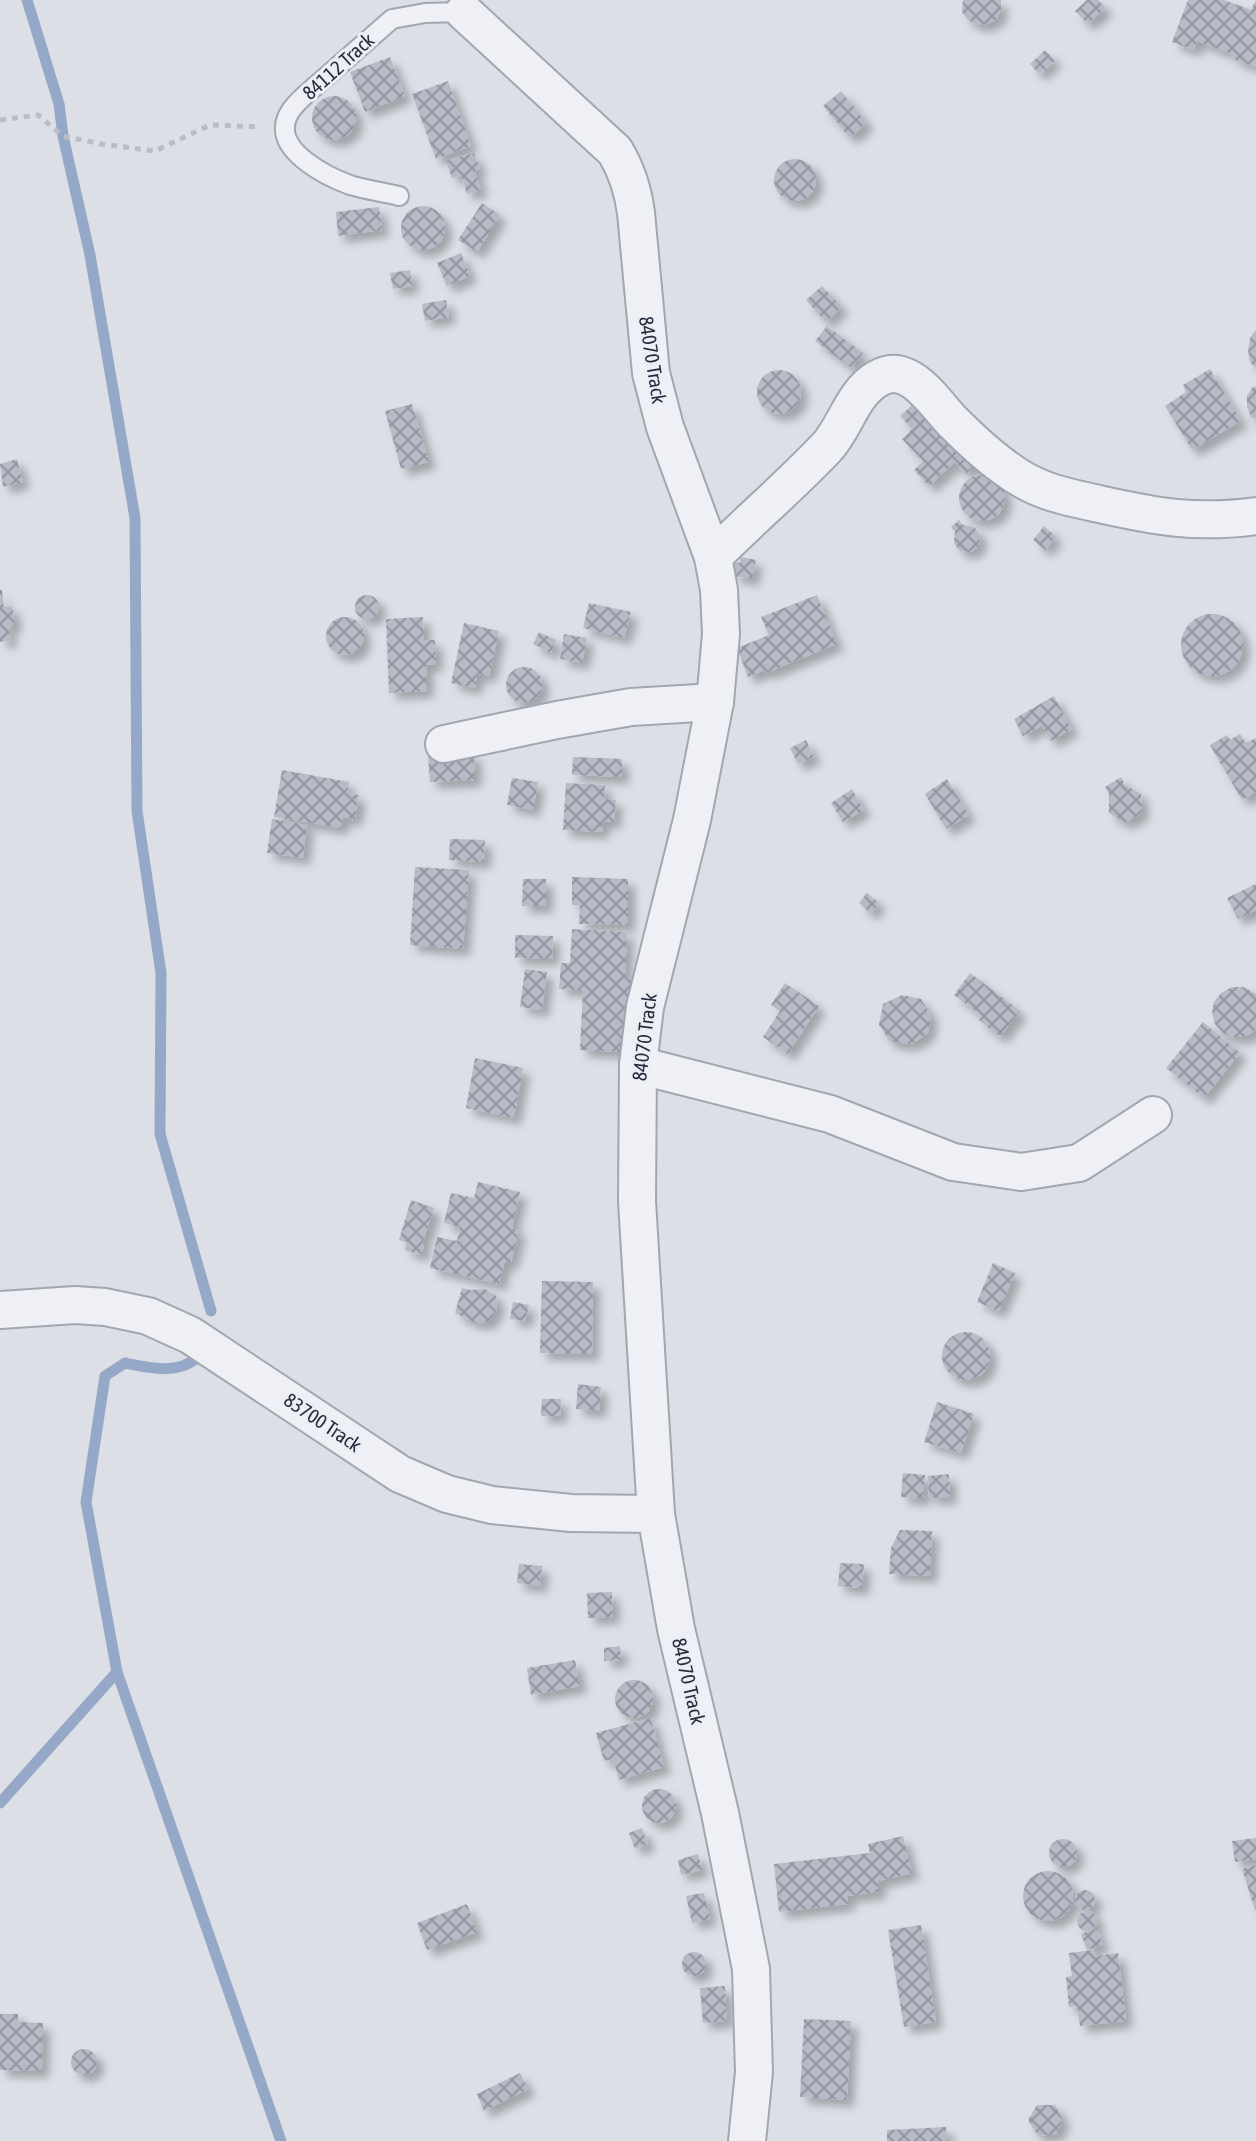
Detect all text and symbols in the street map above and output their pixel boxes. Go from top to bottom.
street label: 84112 Track [297,28,379,104]
street label: 84070 Track [635,315,671,406]
street label: 84070 Track [627,992,661,1082]
street label: 83700 Track [280,1388,366,1456]
street label: 84070 Track [668,1635,710,1727]

